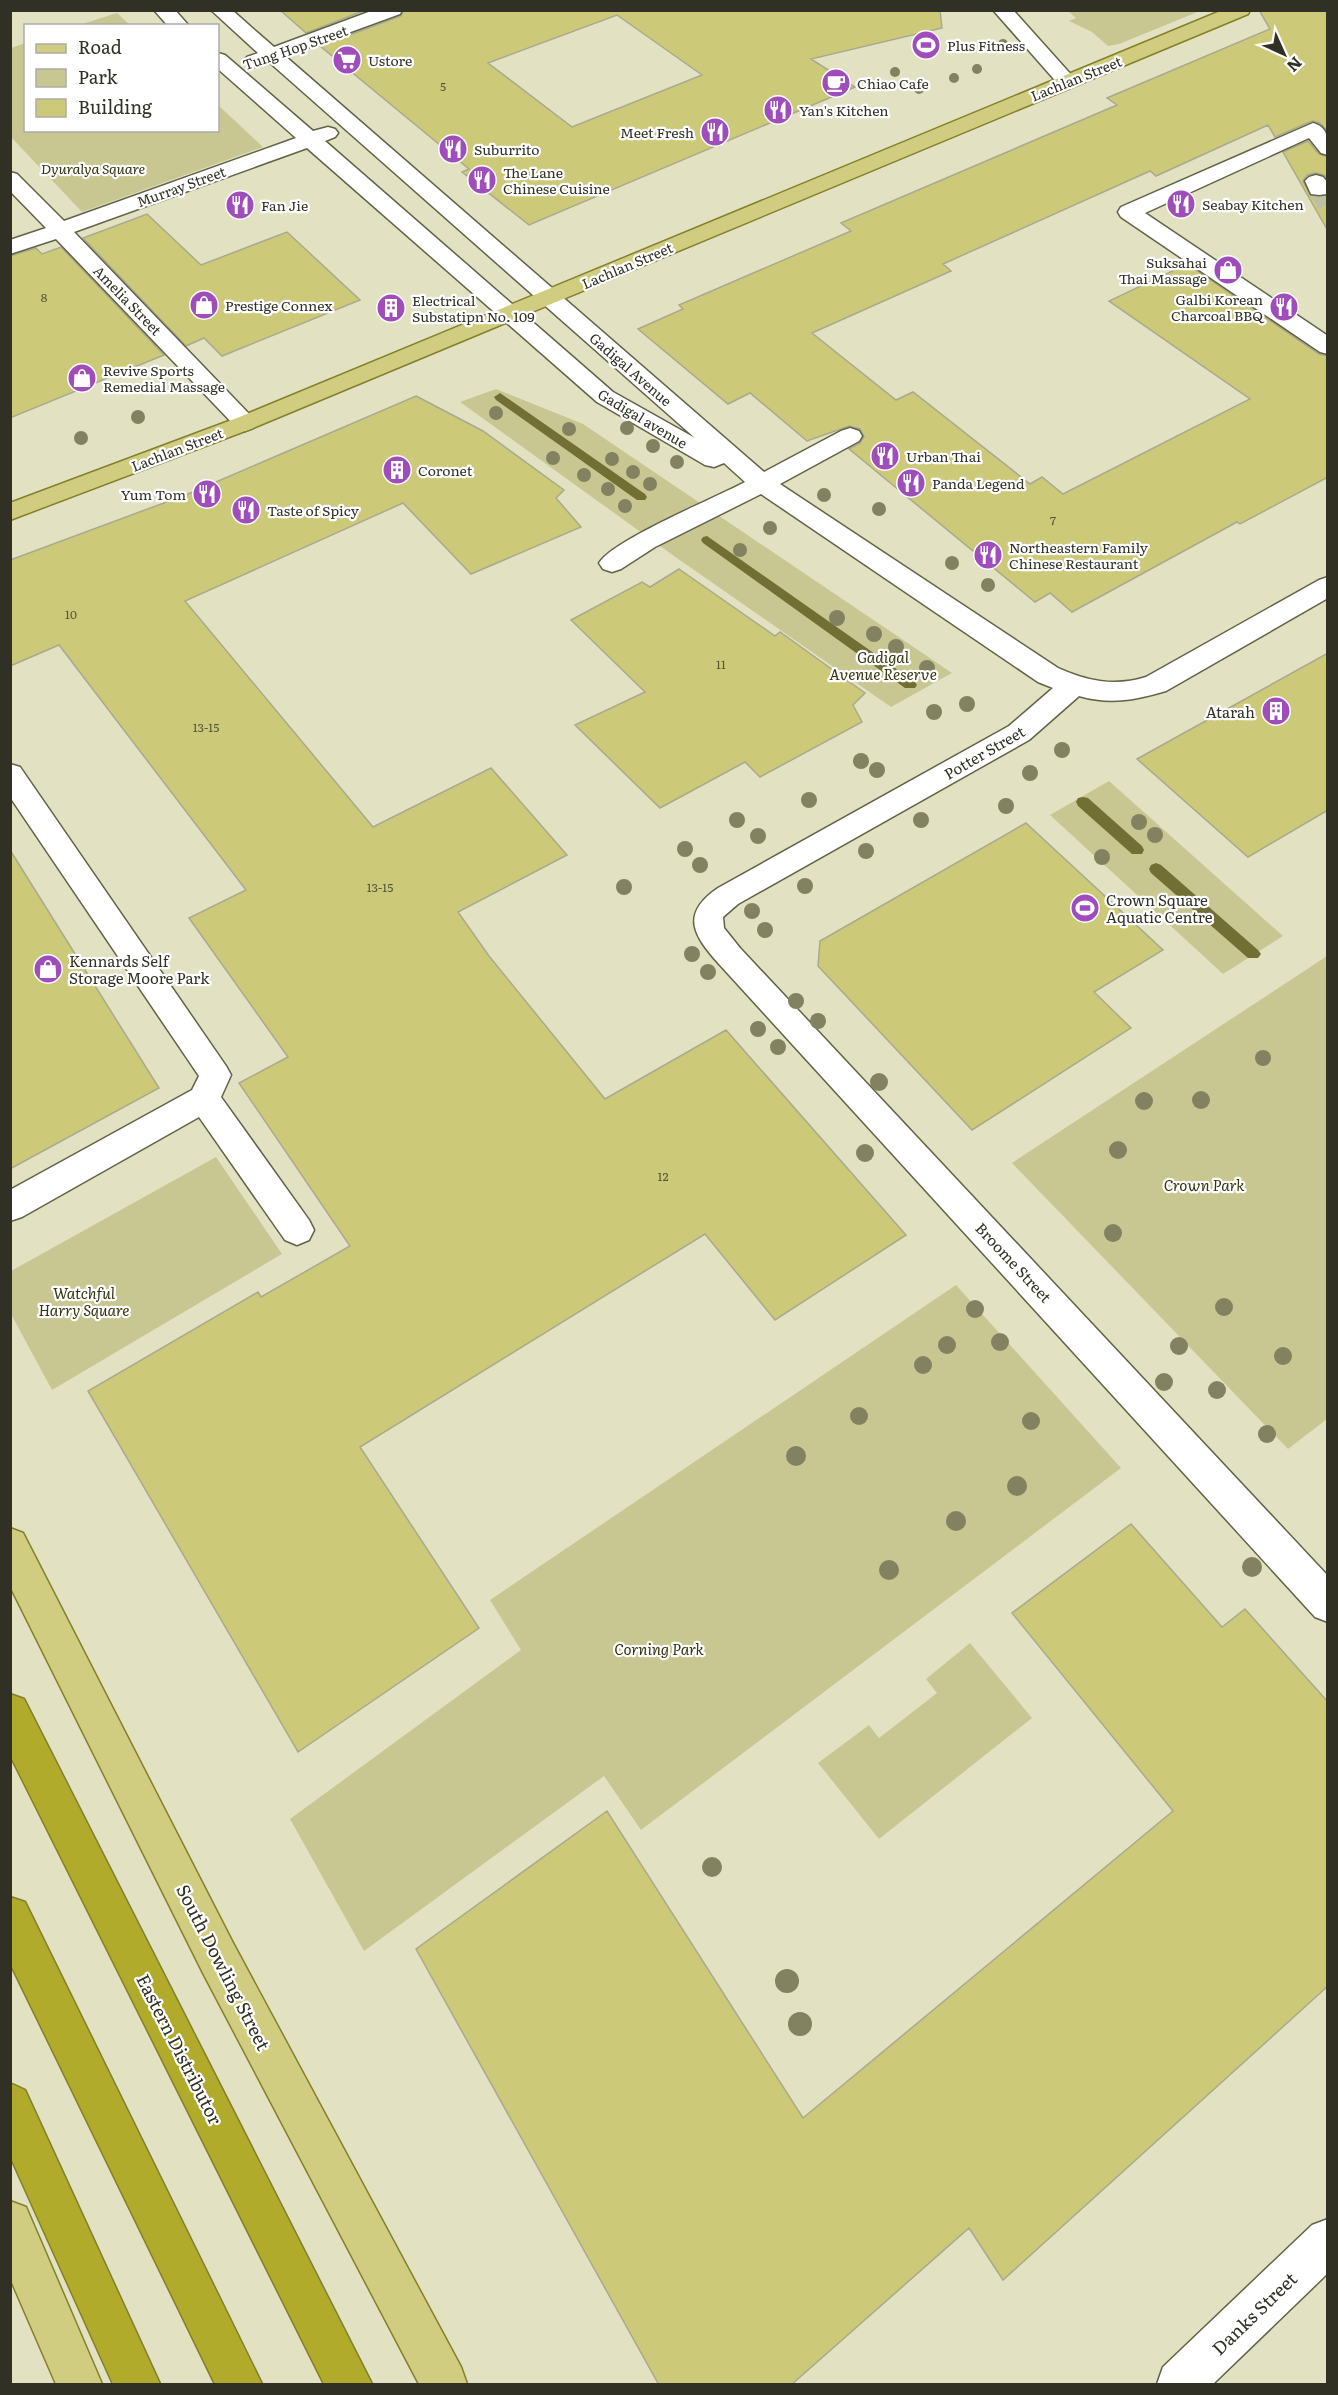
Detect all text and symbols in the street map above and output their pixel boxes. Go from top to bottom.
street label: Tung Hop Street [240,20,351,74]
legend [24,24,219,132]
north arrow [1254,24,1314,84]
sports icon: Plus Fitness [910,29,942,61]
text: Road [78,33,122,60]
place label: Plus Fitness [947,35,1025,55]
supermarket icon: Ustore [331,44,363,76]
place label: Ustore [368,50,412,70]
street label: Lachlan Street [1027,50,1125,105]
text: N [1282,52,1309,79]
text: Park [78,63,119,90]
cafe icon: Chiao Cafe [820,67,852,99]
place label: Chiao Cafe [857,73,929,93]
house number: 5 [440,77,446,95]
text: Building [78,93,153,120]
restaurant icon: Yan's Kitchen [762,94,794,126]
place label: Yan's Kitchen [799,100,889,120]
restaurant icon: Meet Fresh [699,116,731,148]
place label: Meet Fresh [620,122,694,142]
restaurant icon: Suburrito [437,133,469,165]
place label: Suburrito [474,139,539,159]
park label: Dyuralya Square [41,158,146,178]
street label: Murray Street [134,161,229,211]
place label: The Lane Chinese Cuisine [503,162,610,198]
restaurant icon: The Lane Chinese Cuisine [466,164,498,196]
restaurant icon: Seabay Kitchen [1165,188,1197,220]
restaurant icon: Fan Jie [224,189,256,221]
place label: Seabay Kitchen [1202,194,1304,214]
place label: Fan Jie [261,195,308,215]
street label: Lachlan Street [579,237,676,293]
place label: Suksahai Thai Massage [1119,252,1207,288]
shop icon: Suksahai Thai Massage [1212,254,1244,286]
street label: Amelia Street [89,261,167,340]
house number: 8 [41,288,48,306]
shop icon: Prestige Connex [188,289,220,321]
place label: Galbi Korean Charcoal BBQ [1171,289,1265,325]
place label: Electrical Substatipn No. 109 [412,290,534,326]
restaurant icon: Galbi Korean Charcoal BBQ [1268,291,1300,323]
building icon: Electrical Substatipn No. 109 [375,292,407,324]
place label: Prestige Connex [225,295,332,315]
street label: Gadigal Avenue [586,328,676,410]
place label: Revive Sports Remedial Massage [103,360,225,396]
shop icon: Revive Sports Remedial Massage [66,362,98,394]
street label: Gadigal avenue [595,383,691,453]
street label: Lachlan Street [128,422,226,476]
restaurant icon: Urban Thai [869,440,901,472]
place label: Urban Thai [906,446,981,466]
building icon: Coronet [381,454,413,486]
place label: Coronet [418,460,473,480]
restaurant icon: Panda Legend [895,467,927,499]
place label: Panda Legend [932,473,1025,493]
restaurant icon: Yum Tom [191,478,223,510]
place label: Yum Tom [121,484,186,504]
restaurant icon: Taste of Spicy [230,494,262,526]
place label: Taste of Spicy [267,500,360,520]
house number: 7 [1050,511,1056,529]
place label: Northeastern Family Chinese Restaurant [1009,537,1149,573]
restaurant icon: Northeastern Family Chinese Restaurant [972,539,1004,571]
house number: 10 [65,605,77,623]
park label: Gadigal Avenue Reserve [829,645,937,685]
house number: 11 [716,655,726,673]
building icon: Atarah [1260,695,1292,727]
place label: Atarah [1206,700,1255,723]
house number: 13-15 [193,718,219,736]
street label: Potter Street [939,719,1029,785]
house number: 13-15 [367,878,393,896]
place label: Crown Square Aquatic Centre [1106,888,1213,928]
sports icon: Crown Square Aquatic Centre [1069,892,1101,924]
place label: Kennards Self Storage Moore Park [69,949,210,989]
shop icon: Kennards Self Storage Moore Park [32,953,64,985]
house number: 12 [658,1167,668,1185]
park label: Crown Park [1164,1173,1245,1196]
street label: Broome Street [971,1217,1057,1307]
park label: Watchful Harry Square [39,1281,129,1321]
park label: Corning Park [614,1637,705,1660]
street label: South Dowling Street [170,1879,278,2055]
street label: Eastern Distributor [130,1969,230,2129]
street label: Danks Street [1205,2265,1303,2361]

